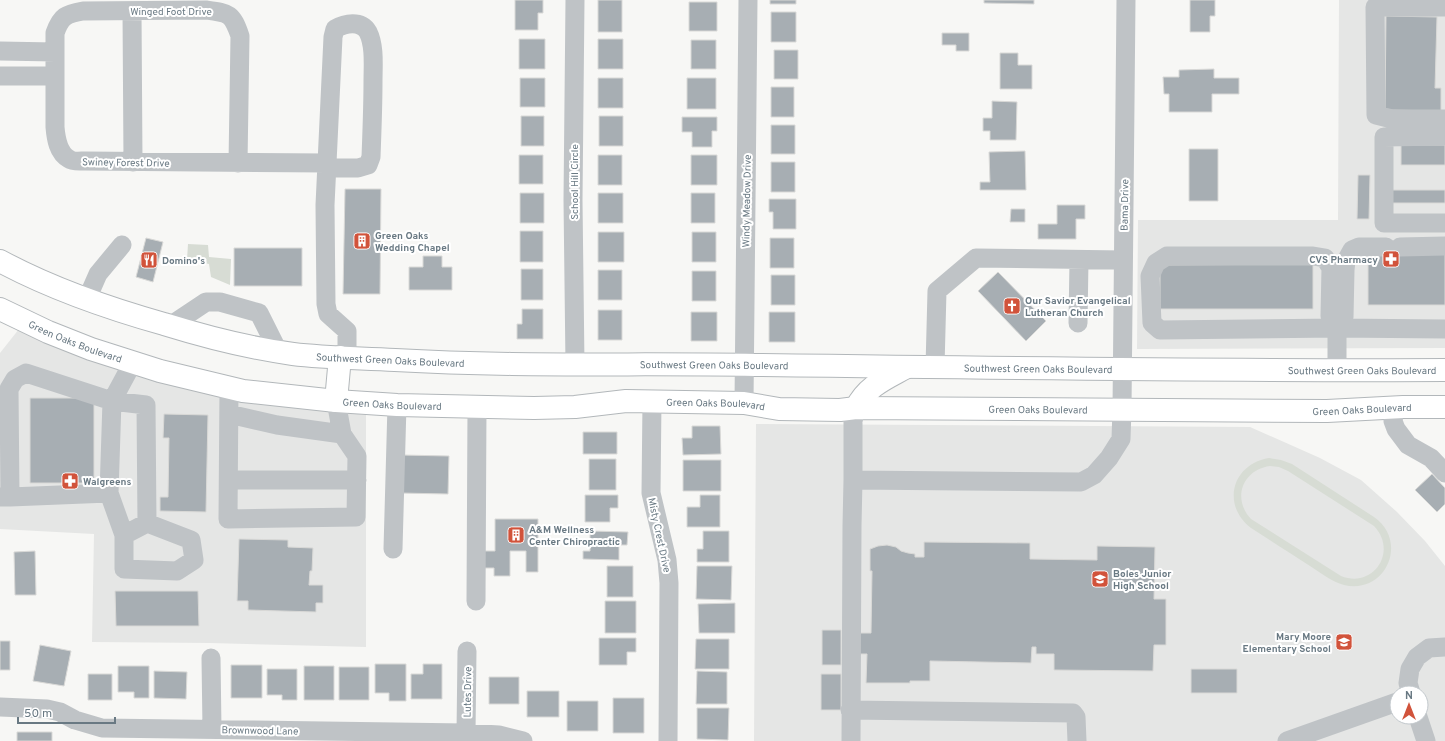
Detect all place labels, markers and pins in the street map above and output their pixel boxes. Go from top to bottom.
place label: Green Oaks Wedding Chapel [375,230,450,255]
building icon: Green Oaks Wedding Chapel [352,231,372,251]
pharmacy icon: CVS Pharmacy [1381,249,1401,269]
restaurant icon: Domino's [139,250,159,270]
place label: CVS Pharmacy [1309,254,1378,267]
place label: Domino's [162,255,205,268]
place label: Our Savior Evangelical Lutheran Church [1025,295,1131,320]
church icon: Our Savior Evangelical Lutheran Church [1002,296,1022,316]
pharmacy icon: Walgreens [60,471,80,491]
place label: Walgreens [83,476,131,489]
place label: A&M Wellness Center Chiropractic [529,524,620,549]
building icon: A&M Wellness Center Chiropractic [506,525,526,545]
place label: Boles Junior High School [1113,568,1172,593]
school or university icon: Boles Junior High School [1090,569,1110,589]
place label: Mary Moore Elementary School [1242,631,1331,656]
school or university icon: Mary Moore Elementary School [1334,632,1354,652]

